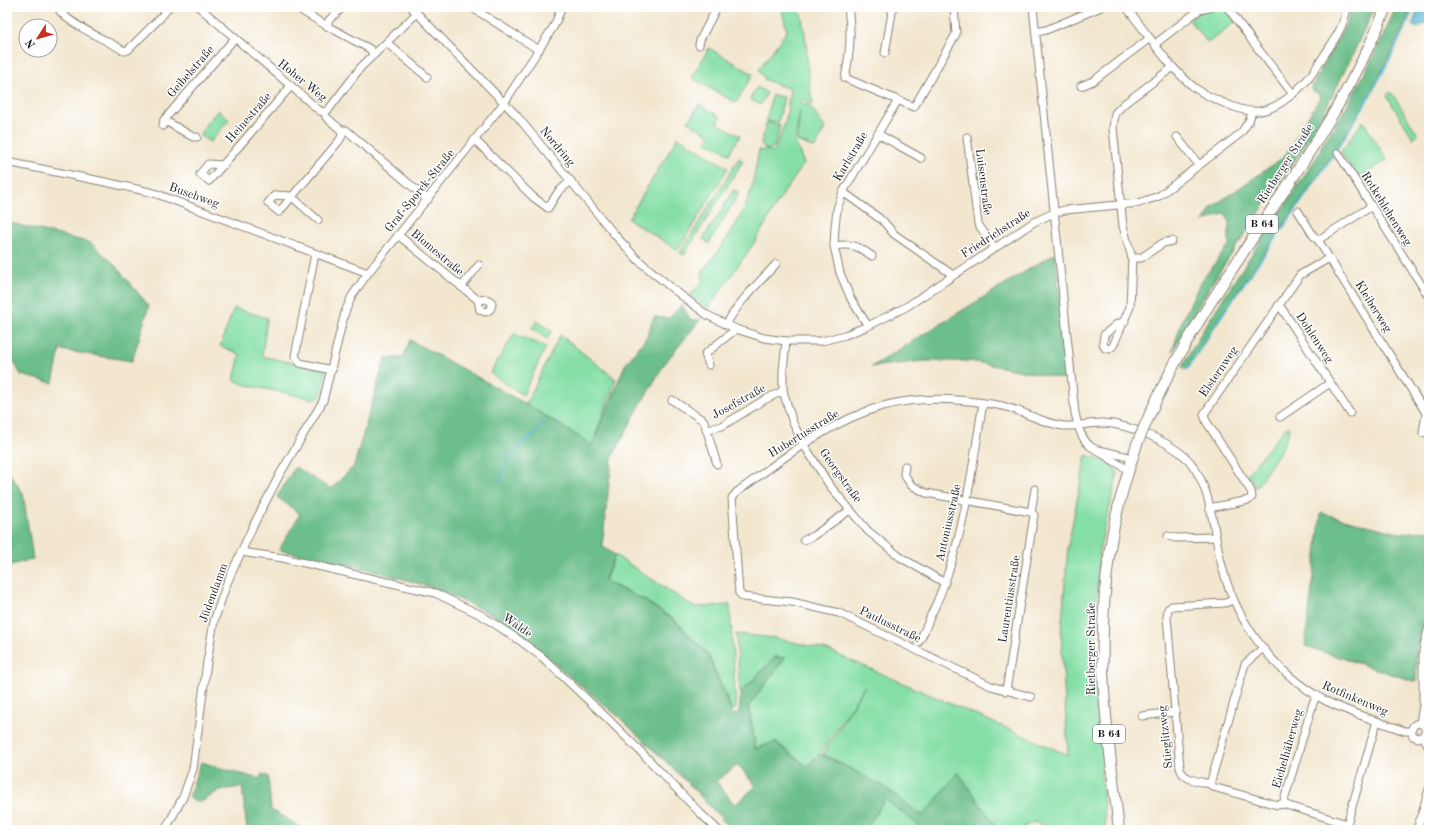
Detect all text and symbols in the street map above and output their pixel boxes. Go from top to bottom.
north arrow [18,18,58,58]
text: N [24,36,38,50]
street label: Geibelstraße [165,43,217,100]
street label: Hoher Weg [275,58,329,105]
street label: Heinestraße [224,90,274,145]
street label: Rietberger Straße [1256,121,1317,206]
street label: Nordring [537,125,577,169]
street label: Karlstraße [832,130,871,184]
street label: Graf-Sporck-Straße [383,147,457,235]
street label: Luisenstraße [973,148,993,216]
street label: Rotkehlchenweg [1358,170,1414,249]
street label: Buschweg [167,181,221,211]
street label: Friedrichstraße [959,207,1033,261]
road number: B 64 [1246,215,1278,233]
street label: Blomestraße [408,228,466,279]
street label: Kleiberweg [1352,279,1394,335]
street label: Dohlenweg [1293,310,1335,366]
street label: Elsternweg [1197,344,1241,399]
street label: Josefstraße [710,382,768,422]
street label: Hubertusstraße [767,407,842,460]
street label: Georgstraße [816,447,864,506]
street label: Antoniusstraße [934,483,964,563]
street label: Laurentiusstraße [997,554,1023,644]
street label: Jüdendamm [198,561,230,624]
street label: Rietberger Straße [1086,602,1098,695]
street label: Paulusstraße [857,605,923,645]
street label: Walde [500,612,534,641]
street label: Rotfinkenweg [1320,680,1390,719]
street label: Stieglitzweg [1157,704,1175,769]
street label: Eichelhäherweg [1271,707,1305,790]
road number: B 64 [1093,725,1125,743]

